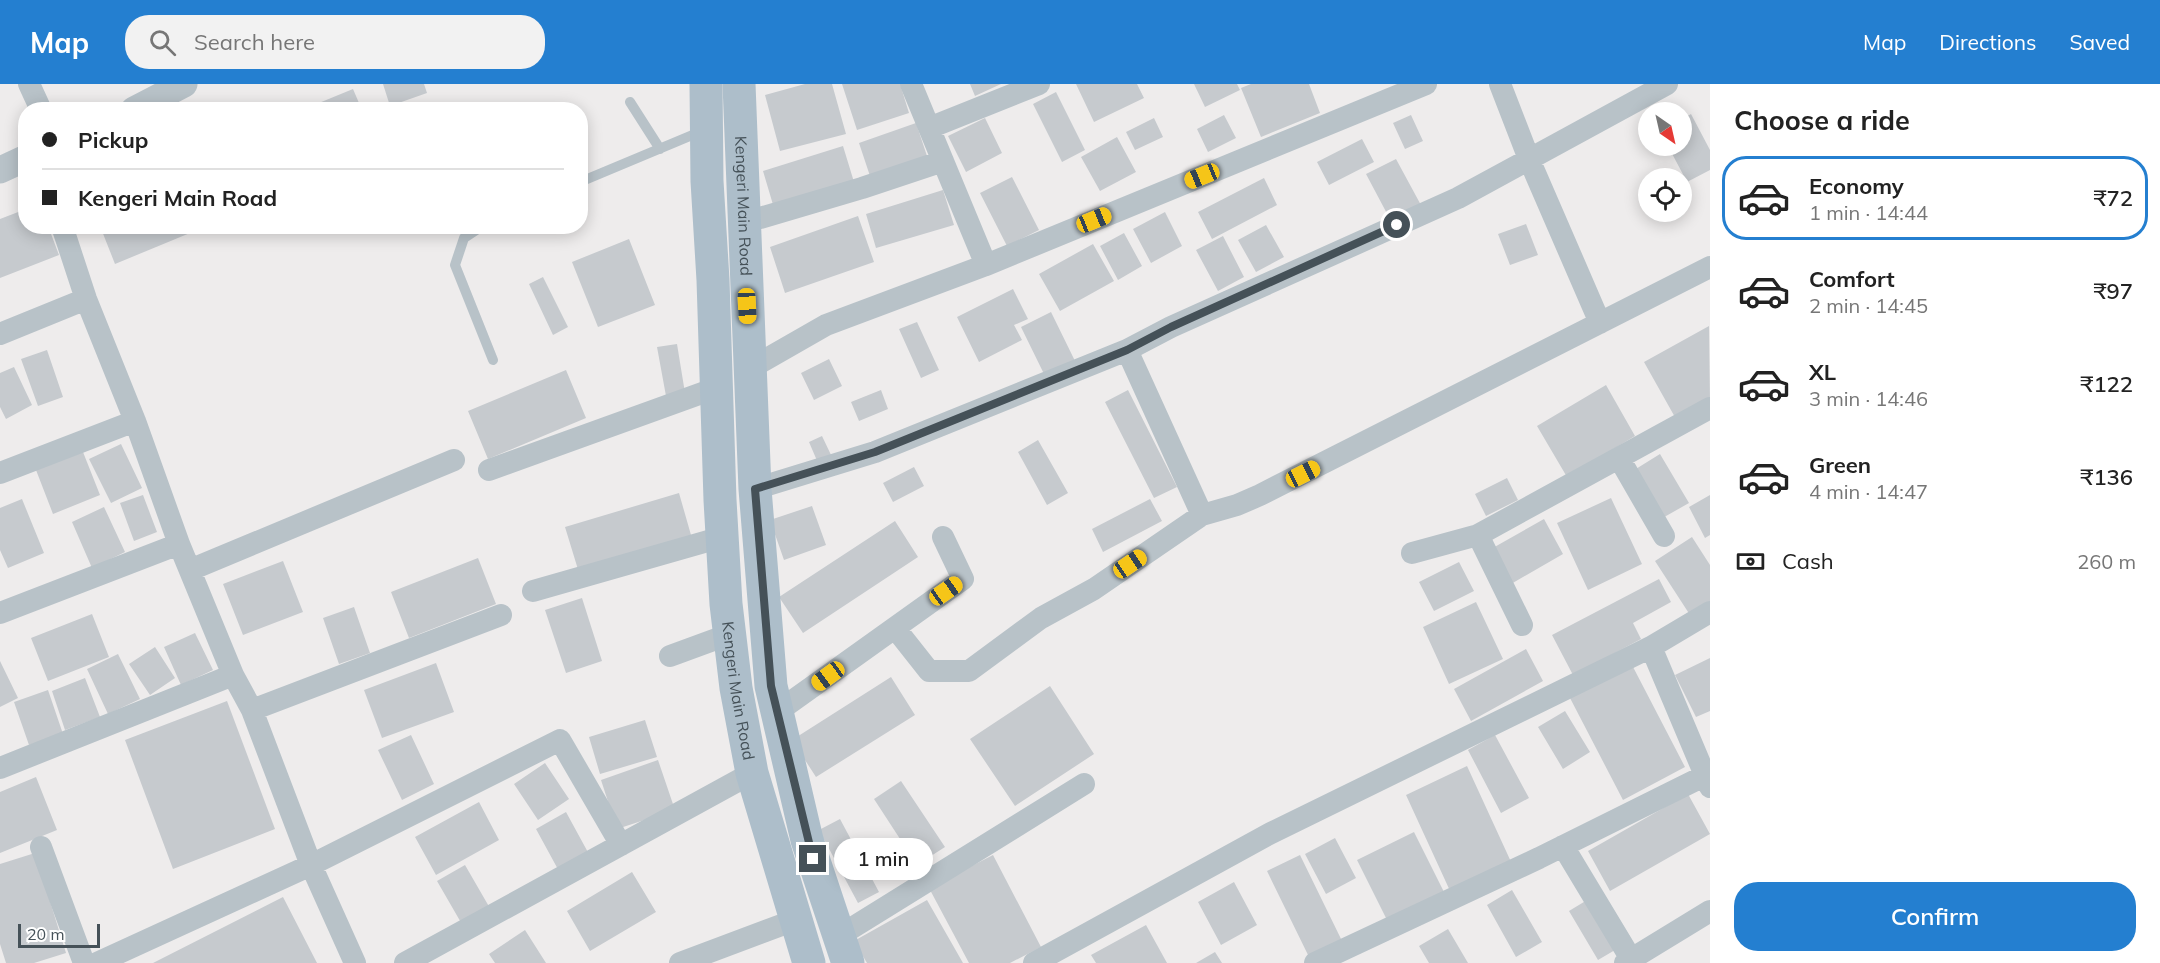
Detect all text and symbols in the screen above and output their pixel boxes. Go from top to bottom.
search box [125,15,545,69]
text: Map [30,25,89,60]
icon: search [146,26,179,59]
text: Search here [194,28,315,56]
text: Map [1863,29,1906,55]
text: Directions [1939,29,2036,55]
text: Saved [2069,29,2130,55]
north arrow [1638,102,1692,156]
map controls [1638,102,1692,222]
text: Choose a ride [1734,103,1910,137]
text: Pickup [78,126,148,154]
street label: Kengeri Main Road [731,135,757,276]
car [1182,161,1222,191]
button: locate [1638,168,1692,222]
icon: car [1737,171,1791,225]
text: Economy [1809,172,1904,200]
text: Kengeri Main Road [78,184,277,212]
text: ₹72 [2093,184,2133,212]
text: 1 min · 14:44 [1809,200,1928,225]
car [1074,205,1114,235]
route start [1383,211,1410,238]
icon: car [1737,264,1791,318]
text: Comfort [1809,265,1895,293]
text: ₹97 [2093,277,2133,305]
car [737,288,757,324]
text: 2 min · 14:45 [1809,293,1928,318]
icon: car [1737,357,1791,411]
text: XL [1809,358,1836,386]
text: ₹122 [2080,370,2133,398]
text: 3 min · 14:46 [1809,386,1928,411]
icon: car [1737,450,1791,504]
text: Green [1809,451,1871,479]
car [1283,458,1323,490]
text: ₹136 [2080,463,2133,491]
text: 4 min · 14:47 [1809,479,1928,504]
icon: cash [1734,545,1767,578]
car [1110,546,1150,582]
text: Cash [1782,547,1834,575]
text: 260 m [2077,549,2136,574]
car [926,573,966,609]
street label: Kengeri Main Road [718,620,759,762]
car [808,658,848,694]
callout: 1 min [834,838,933,880]
route end [799,845,826,872]
text: 1 min [858,846,909,871]
button: Confirm [1734,882,2136,951]
scale bar [18,921,100,948]
text: 20 m [27,924,64,944]

